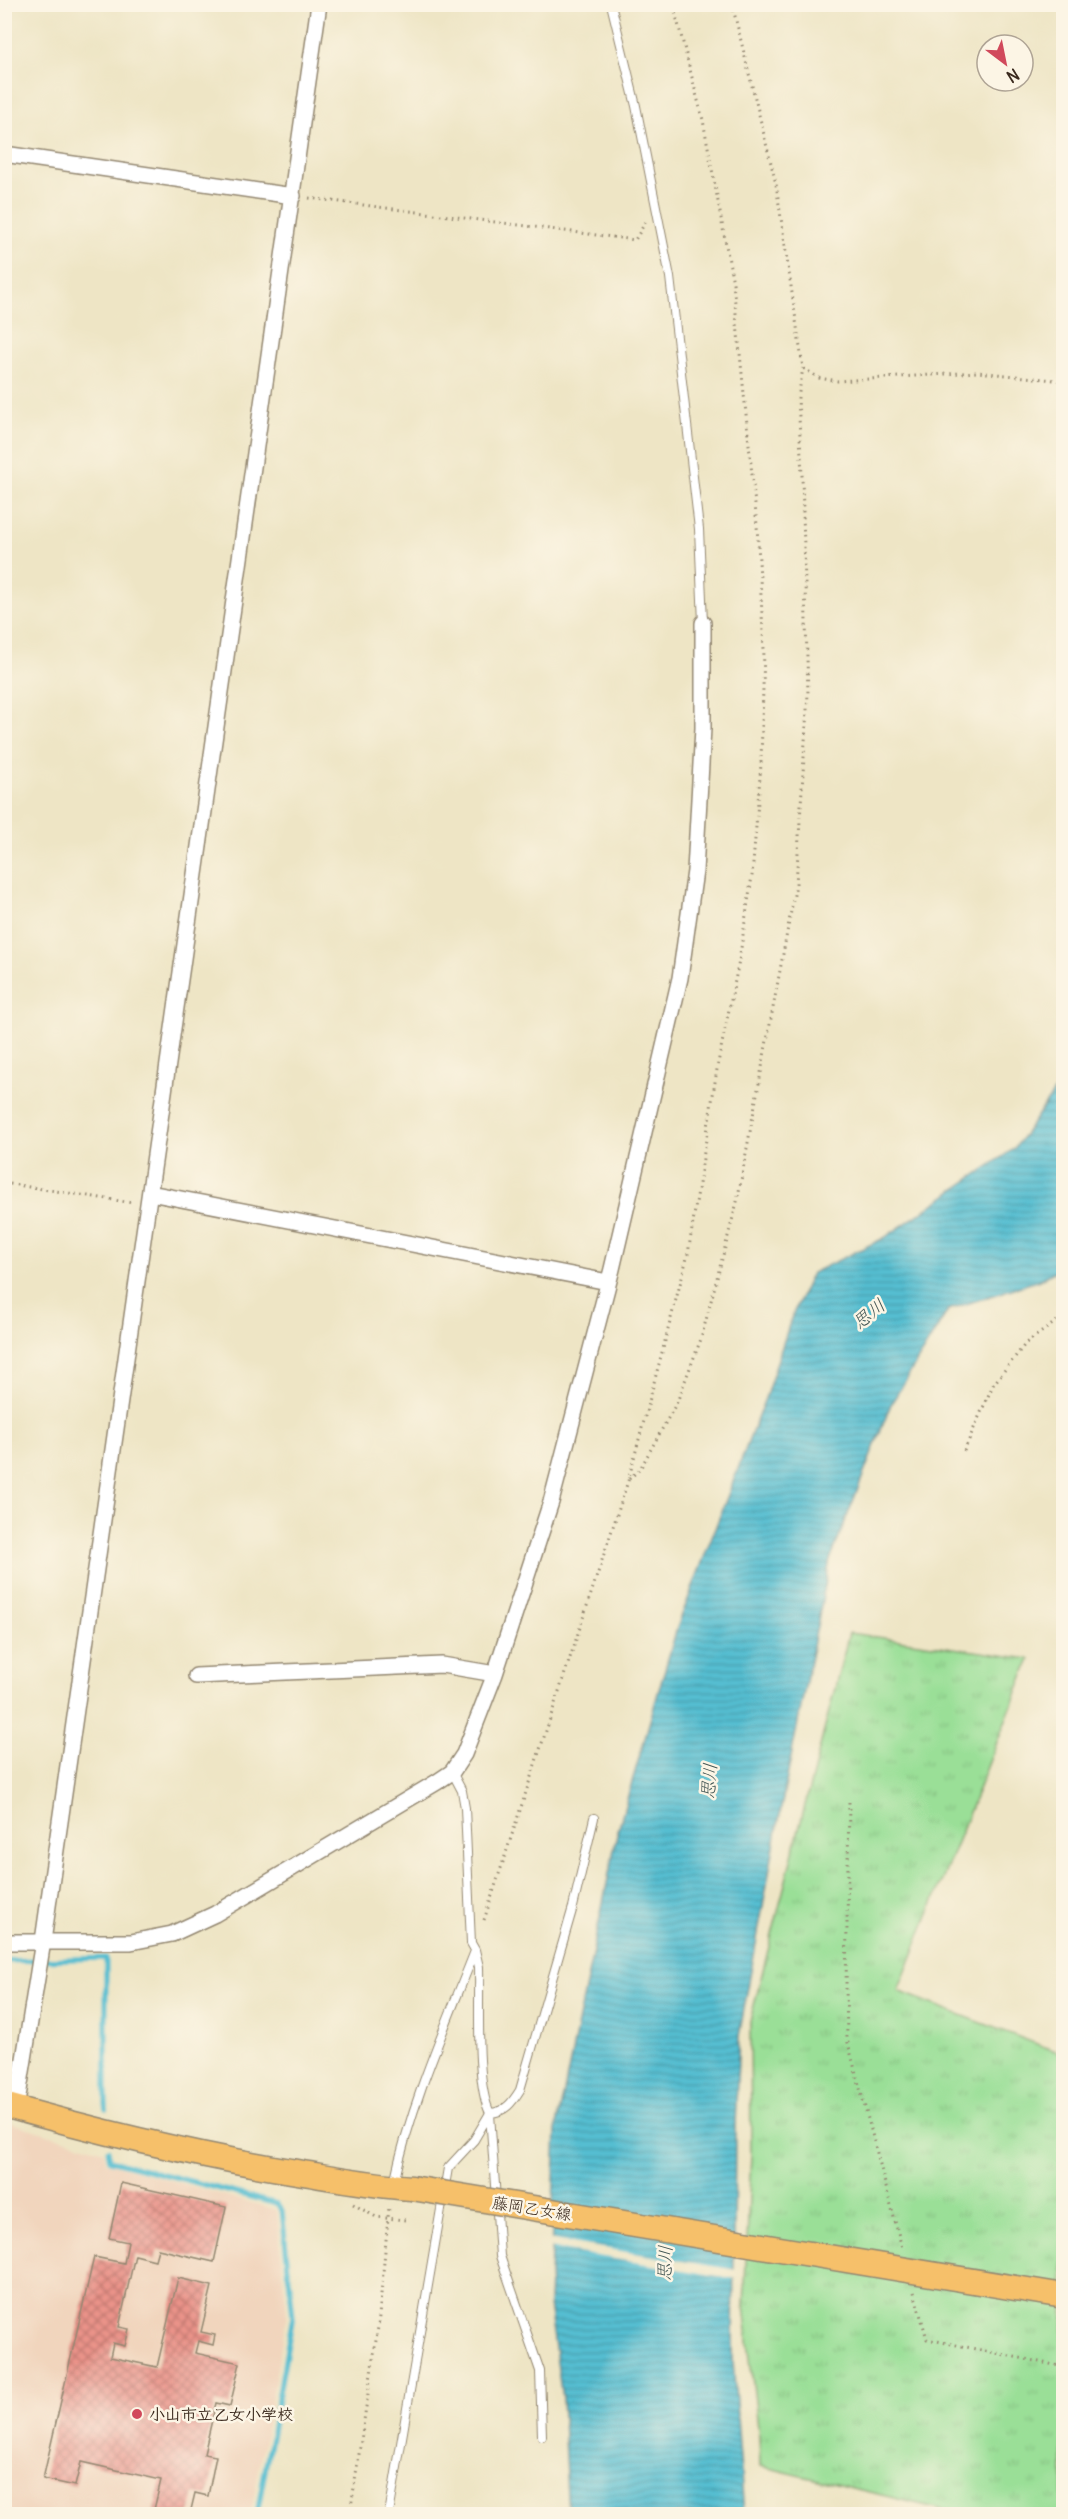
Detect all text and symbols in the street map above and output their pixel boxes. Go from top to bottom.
north arrow [975,33,1035,93]
text: N [1003,64,1023,87]
water label: 思川 [847,1293,890,1334]
water label: 思川 [695,1762,722,1800]
street label: 藤岡乙女線 [491,2192,573,2224]
water label: 思川 [652,2245,677,2281]
place label: 小山市立乙女小学校 [149,2404,293,2424]
marker: 小山市立乙女小学校 [130,2407,144,2421]

